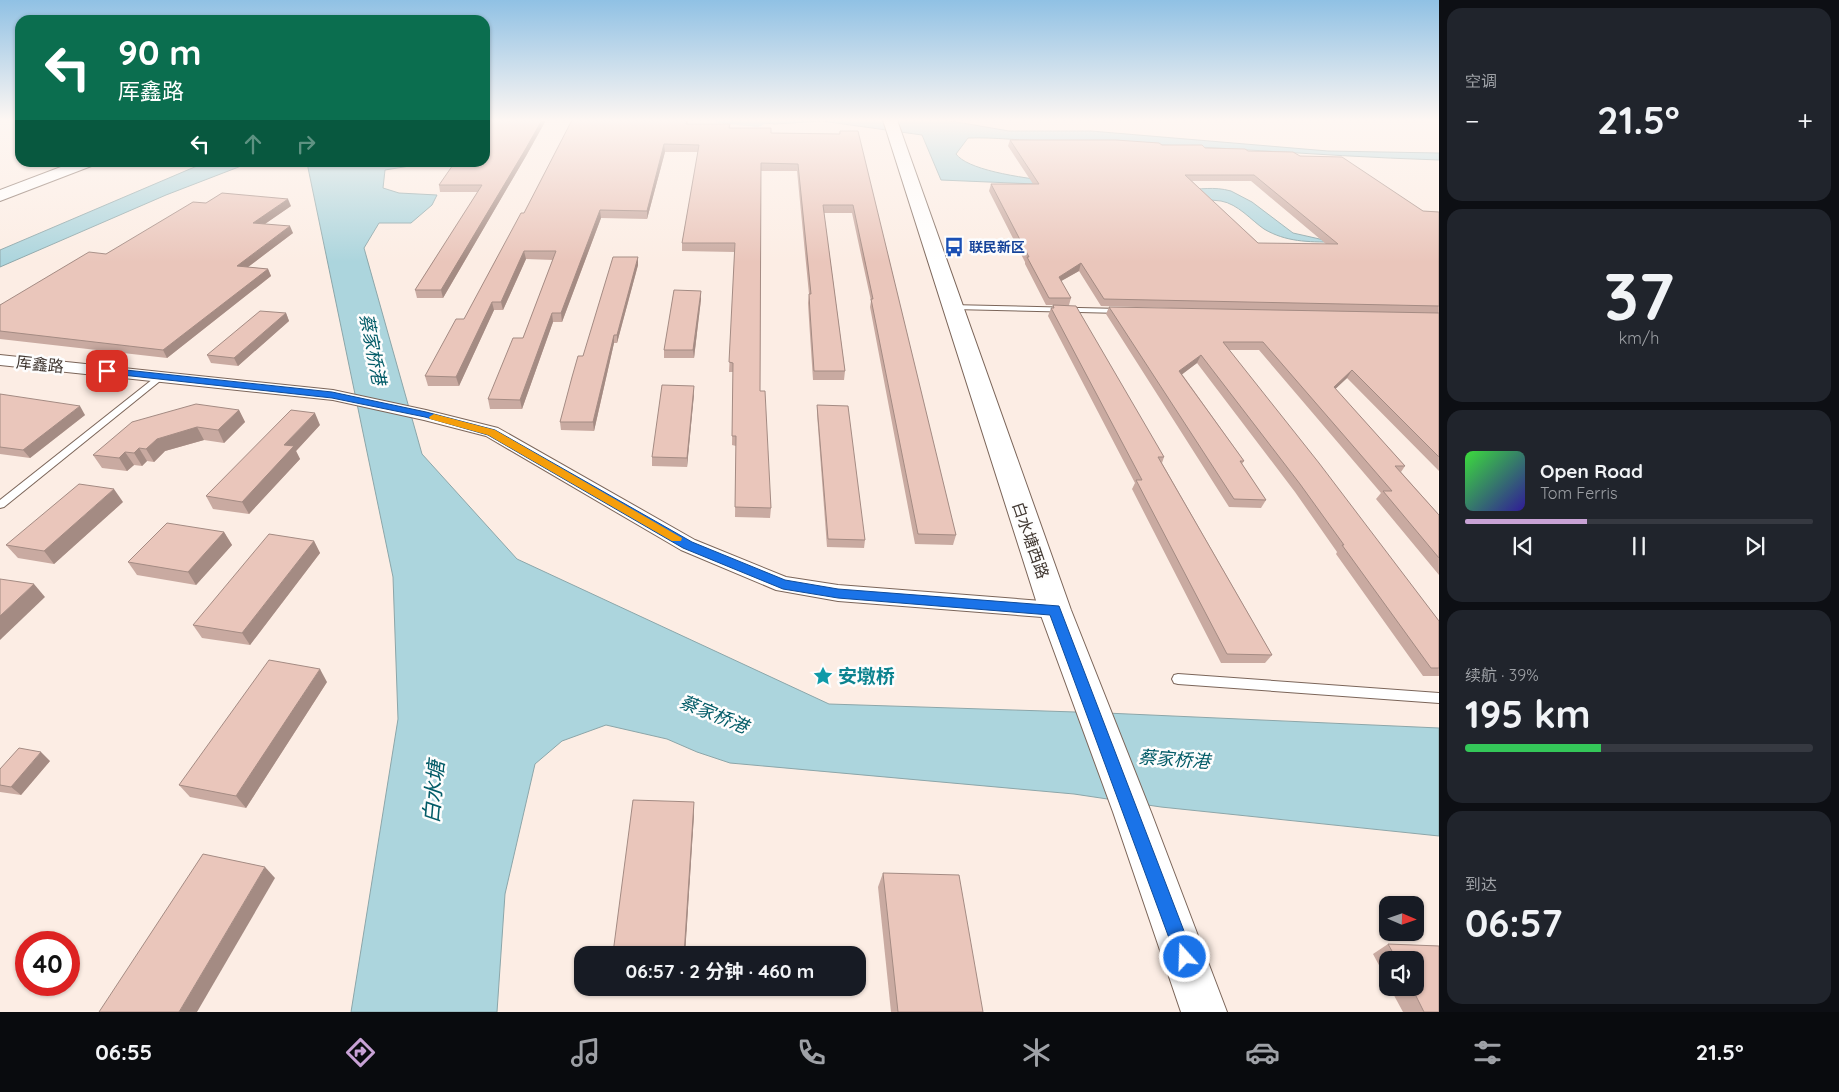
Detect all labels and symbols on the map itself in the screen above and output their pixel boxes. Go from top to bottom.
bus stop icon: 联民新区 [943,236,965,258]
place label: 联民新区 [969,238,1025,256]
water label: 蔡家桥港 [355,311,392,389]
pin [86,350,128,392]
street label: 厍鑫路 [15,352,65,376]
street label: 白水塘西路 [1009,499,1053,581]
place label: 安墩桥 [838,664,895,688]
place icon: 安墩桥 [812,665,834,687]
water label: 蔡家桥港 [676,690,754,739]
water label: 蔡家桥港 [1137,745,1214,773]
water label: 白水塘 [417,756,449,825]
north arrow [1379,896,1424,941]
position arrow [1158,930,1210,982]
speed limit sign: 40 [15,931,80,996]

